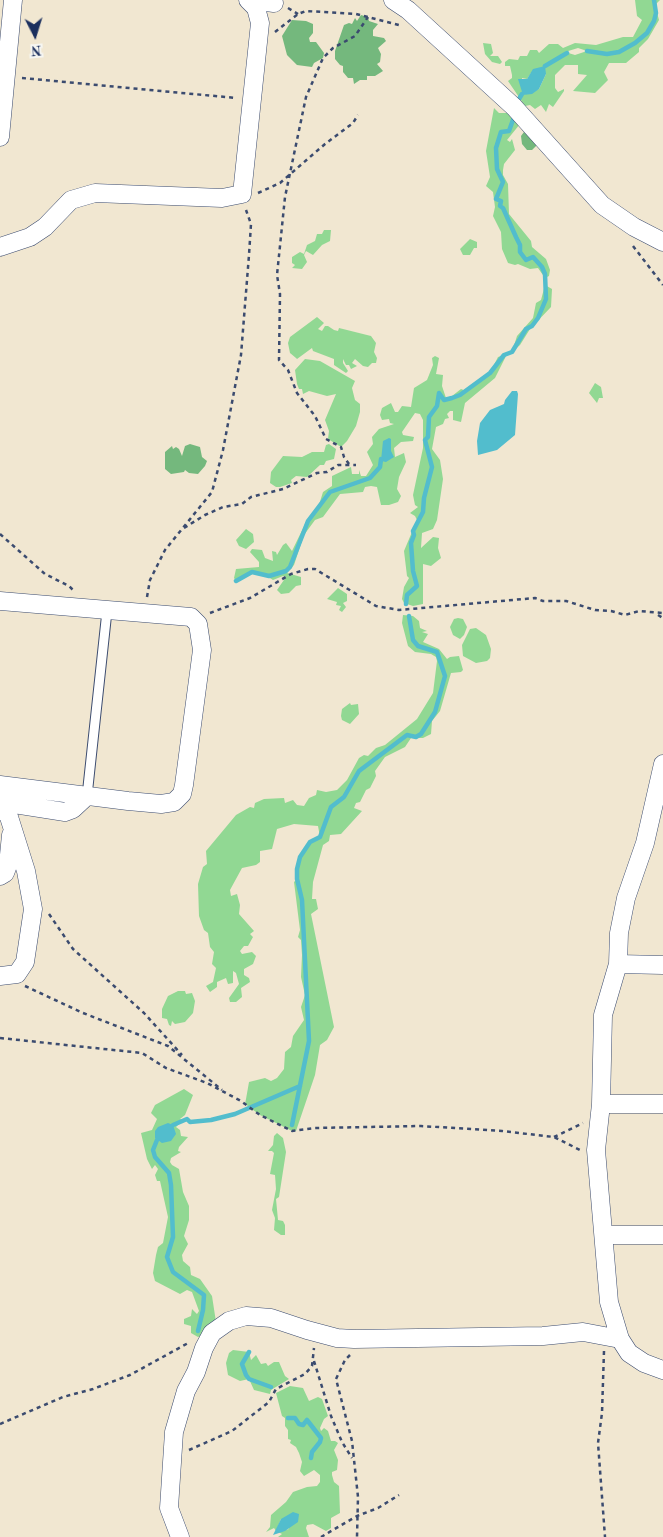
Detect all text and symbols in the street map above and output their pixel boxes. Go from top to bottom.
north arrow [10,10,60,60]
text: N [30,43,42,57]

